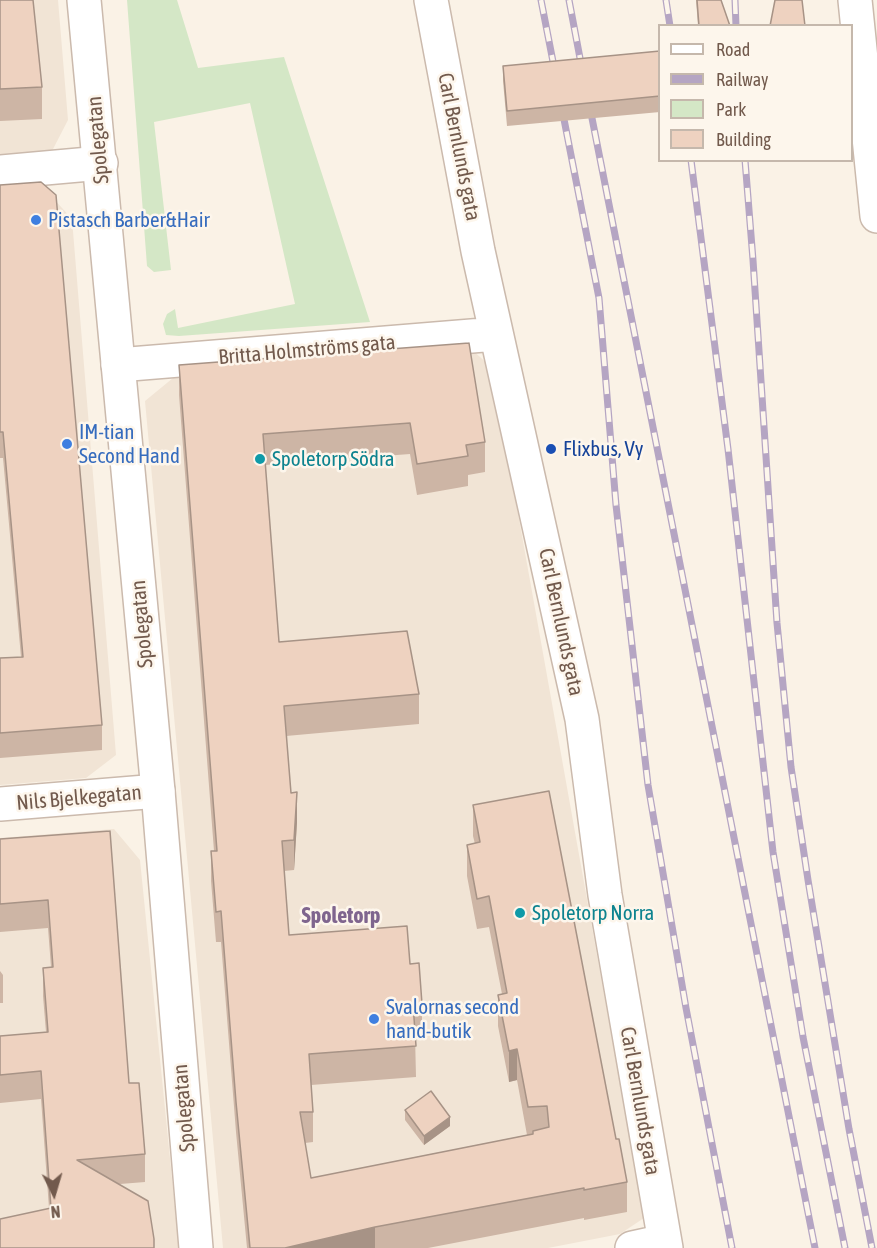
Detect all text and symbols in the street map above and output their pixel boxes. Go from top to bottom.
legend [658,24,853,162]
text: Road [716,39,750,60]
text: Railway [716,69,768,90]
street label: Carl Bernlunds gata [432,71,486,223]
street label: Spolegatan [82,95,114,185]
text: Park [716,99,746,120]
text: Building [716,129,771,150]
place label: Pistasch Barber&Hair [48,207,210,233]
marker: Pistasch Barber&Hair [29,213,43,227]
street label: Britta Holmströms gata [217,330,397,370]
place label: IM-tian Second Hand [79,419,180,469]
place label: Flixbus, Vy [563,436,643,462]
marker: IM-tian Second Hand [60,437,74,451]
marker: Flixbus, Vy [544,442,558,456]
place label: Spoletorp Södra [272,446,394,472]
marker: Spoletorp Södra [253,452,267,466]
street label: Carl Bernlunds gata [533,546,589,698]
street label: Spolegatan [126,579,158,669]
street label: Nils Bjelkegatan [15,780,143,816]
place label: Spoletorp Norra [532,900,654,926]
district label: Spoletorp [302,903,380,929]
marker: Spoletorp Norra [513,906,527,920]
place label: Svalornas second hand-butik [386,994,519,1044]
marker: Svalornas second hand-butik [367,1012,381,1026]
street label: Carl Bernlunds gata [615,1025,665,1177]
street label: Spolegatan [168,1063,200,1153]
north arrow [24,1164,84,1224]
text: N [50,1203,61,1221]

